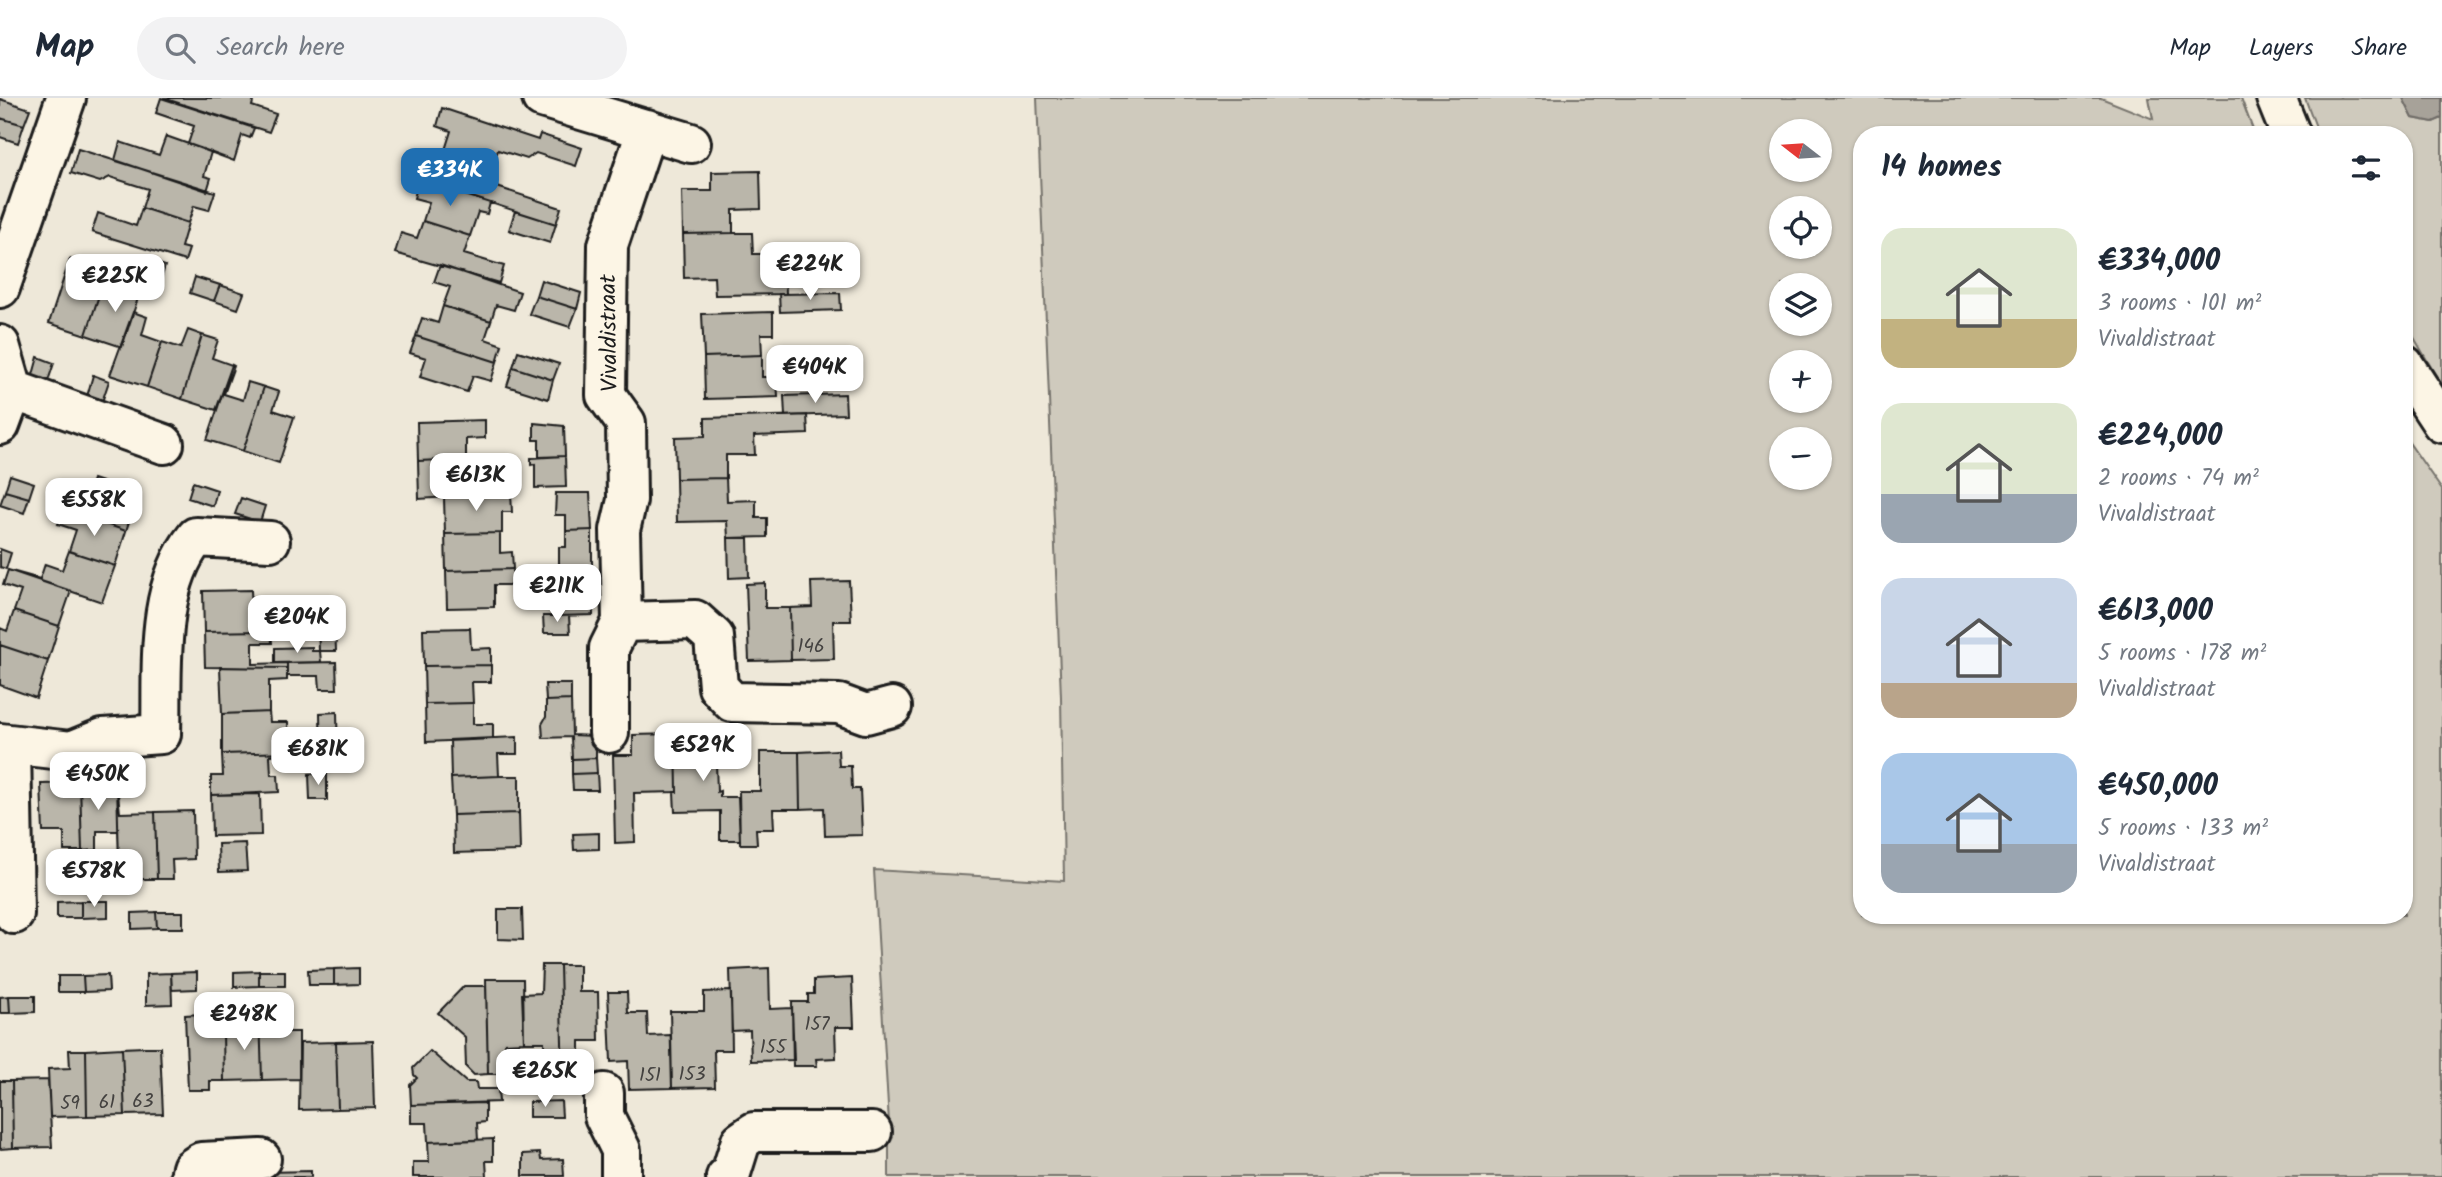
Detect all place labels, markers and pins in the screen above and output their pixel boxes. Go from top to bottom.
pin: €334K [401,148,499,208]
pin: €224K [761,242,859,302]
pin: €225K [66,254,164,314]
pin: €404K [766,345,864,405]
pin: €613K [427,454,525,513]
pin: €558K [45,478,143,538]
pin: €211K [508,564,606,624]
pin: €204K [248,596,346,655]
pin: €529K [654,724,752,783]
pin: €681K [269,728,367,787]
pin: €450K [49,752,147,812]
pin: €578K [45,850,143,909]
pin: €248K [195,992,293,1052]
pin: €265K [496,1049,594,1109]

